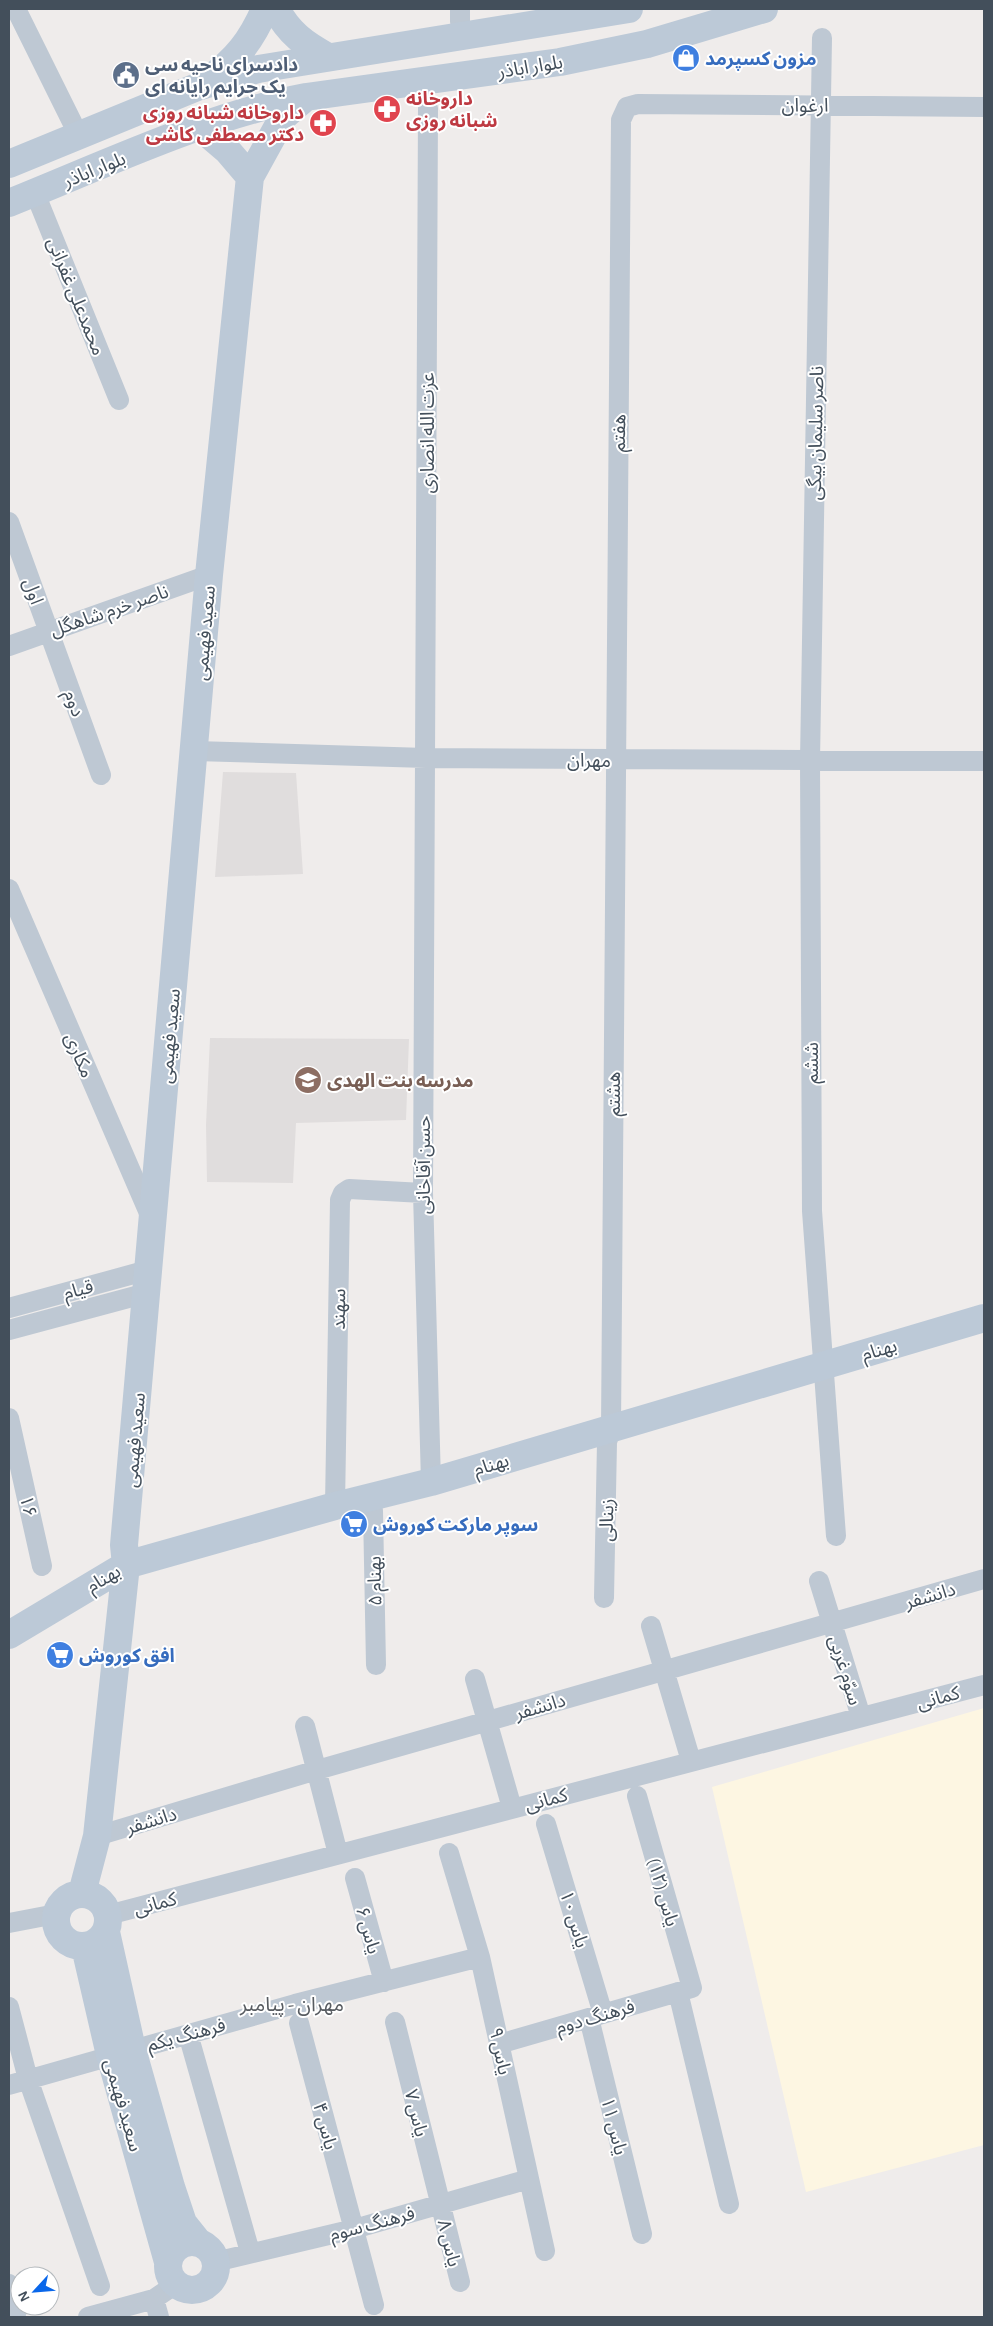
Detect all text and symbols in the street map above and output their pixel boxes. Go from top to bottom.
shop icon: مزون کسپرمد [671,43,701,73]
place label: مزون کسپرمد [705,50,816,71]
street label: بلوار اباذر [495,53,564,83]
place label: دادسرای ناحیه سی یک جرایم رایانه ای [145,56,298,101]
public building icon: دادسرای ناحیه سی یک جرایم رایانه ای [111,60,141,90]
place label: داروخانه شبانه روزی [406,90,497,132]
pharmacy icon: داروخانه شبانه روزی [372,94,402,124]
street label: ارغوان [781,97,829,117]
place label: داروخانه شبانه روزی دکتر مصطفی کاشی [143,104,304,146]
pharmacy icon: داروخانه شبانه روزی دکتر مصطفی کاشی [308,108,338,138]
street label: بلوار اباذر [60,149,129,193]
street label: محمدعلی غفرانی [42,235,108,359]
street label: ناصر سلیمان بیگی [805,366,828,501]
street label: عزت الله انصاری [419,372,439,494]
street label: هفتم [610,414,633,452]
street label: اول [18,576,46,607]
street label: ناصر خرم شاهگل [48,581,172,644]
street label: سعید فهیمی [192,585,220,682]
street label: دوم [56,688,87,721]
street label: مهران [567,752,611,772]
street label: سعید فهیمی [157,988,185,1085]
street label: مکاری [60,1030,96,1081]
street label: ششم [803,1042,826,1084]
school or university icon: مدرسه بنت الهدی [293,1065,323,1095]
street label: هشتم [605,1071,628,1116]
place label: مدرسه بنت الهدی [327,1072,474,1092]
street label: حسن آقاخانی [414,1116,435,1214]
street label: قیام [61,1277,97,1307]
street label: سهند [330,1288,349,1330]
street label: بهنام [859,1336,900,1368]
street label: سعید فهیمی [122,1392,150,1489]
street label: بهنام [471,1451,513,1484]
street label: ۱۶ [16,1494,39,1519]
street label: زینالی [598,1498,618,1542]
supermarket icon: سوپر ماركت كوروش [339,1509,369,1539]
place label: سوپر ماركت كوروش [373,1516,538,1537]
street label: بهنام ۵ [366,1556,389,1606]
street label: بهنام [83,1562,126,1600]
street label: دانشفر [902,1580,958,1614]
street label: سوّم غربی [821,1633,864,1709]
supermarket icon: افق کوروش [45,1640,75,1670]
place label: افق کوروش [79,1647,175,1667]
street label: کمانی [915,1683,963,1714]
street label: دانشفر [512,1691,568,1725]
street label: کمانی [523,1785,571,1816]
street label: دانشفر [123,1805,179,1839]
street label: یاس (۱۲) [643,1856,681,1929]
street label: یاس ۱۰ [555,1888,591,1951]
street label: کمانی [132,1889,180,1920]
street label: یاس ۶ [351,1905,383,1956]
district label: مهران - پیامبر [239,1995,344,2017]
street label: فرهنگ دوم [554,1996,638,2042]
street label: فرهنگ یکم [145,2015,229,2059]
street label: یاس ۹ [484,2026,514,2077]
street label: سعید فهیمی [99,2057,145,2154]
street label: یاس ۷ [400,2088,431,2139]
street label: یاس ۱۱ [596,2095,630,2158]
street label: یاس ۴ [308,2101,340,2152]
street label: فرهنگ سوم [327,2203,418,2249]
street label: یاس ۸ [433,2218,464,2269]
north arrow [10,2266,60,2316]
text: N [16,2289,33,2304]

